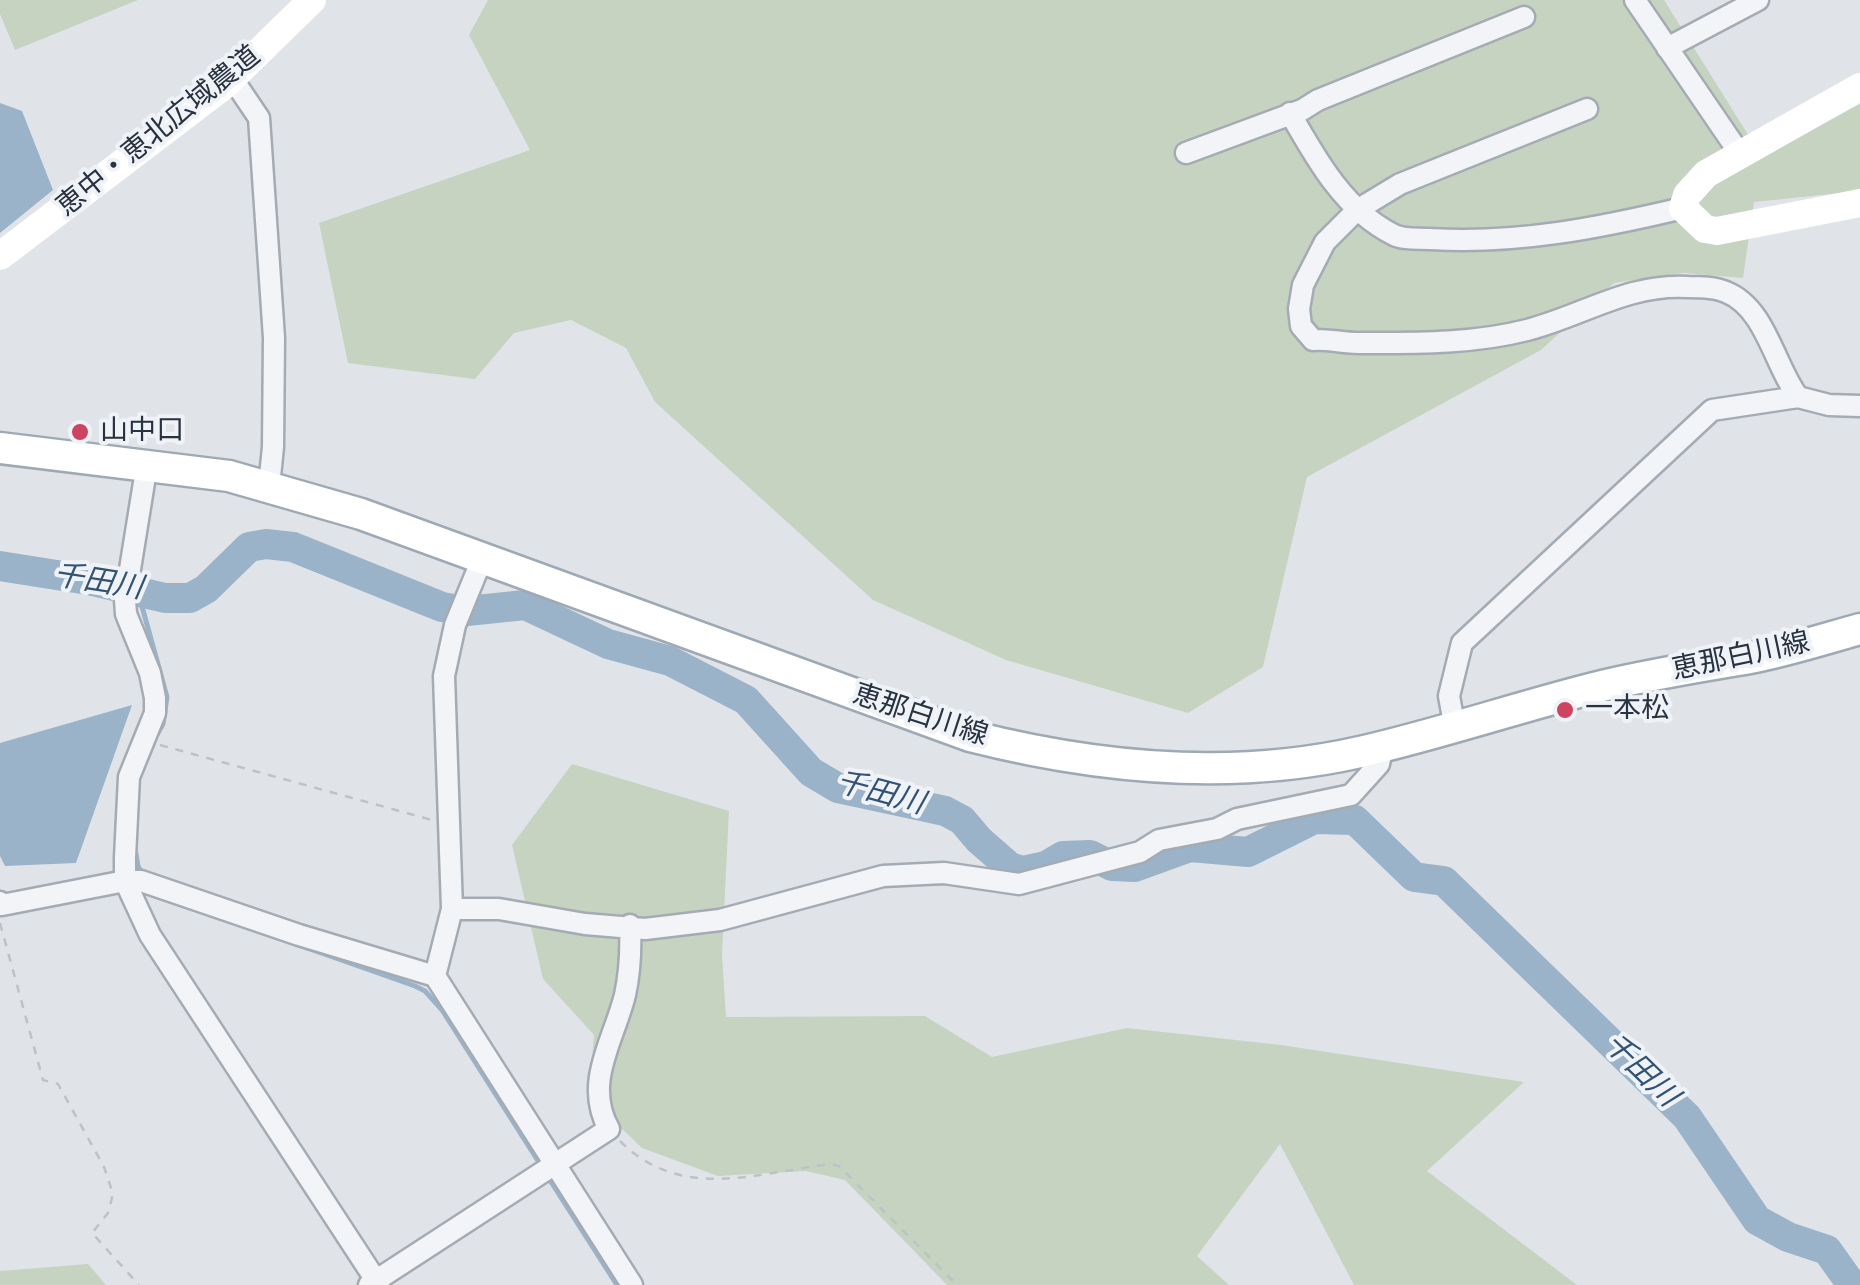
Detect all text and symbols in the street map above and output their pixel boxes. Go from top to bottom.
street label: 恵中・恵北広域農道 [51,40,267,224]
place label: 山中口 [100,415,184,449]
marker: 山中口 [69,421,91,443]
water label: 千田川 [51,558,145,608]
street label: 恵那白川線 [1669,626,1813,688]
street label: 恵那白川線 [848,678,992,754]
place label: 一本松 [1585,693,1669,727]
marker: 一本松 [1554,699,1576,721]
water label: 千田川 [832,765,928,823]
water label: 千田川 [1595,1027,1685,1115]

